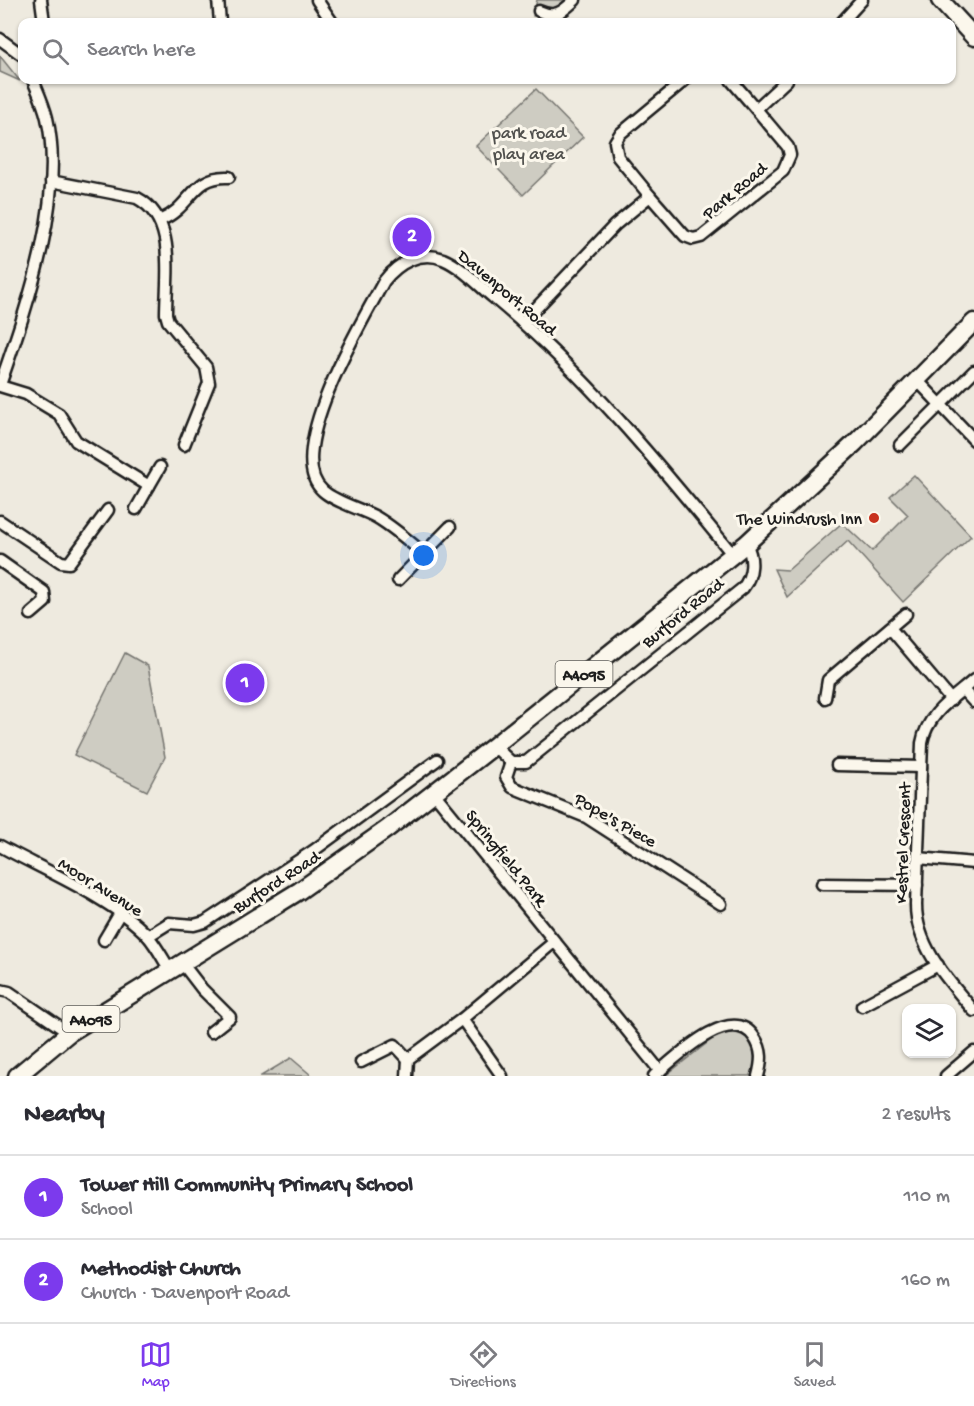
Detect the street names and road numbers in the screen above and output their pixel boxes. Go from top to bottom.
street label: Park Road [698,158,773,226]
street label: Davenport Road [452,246,561,342]
street label: Burford Road [638,574,730,654]
road number: A4095 [556,661,612,687]
street label: Kestrel Crescent [892,781,917,904]
street label: Pope's Piece [569,789,660,853]
street label: Springfield Park [460,806,552,913]
street label: Burford Road [229,846,326,920]
street label: Moor Avenue [53,854,147,923]
road number: A4095 [62,1006,119,1032]

